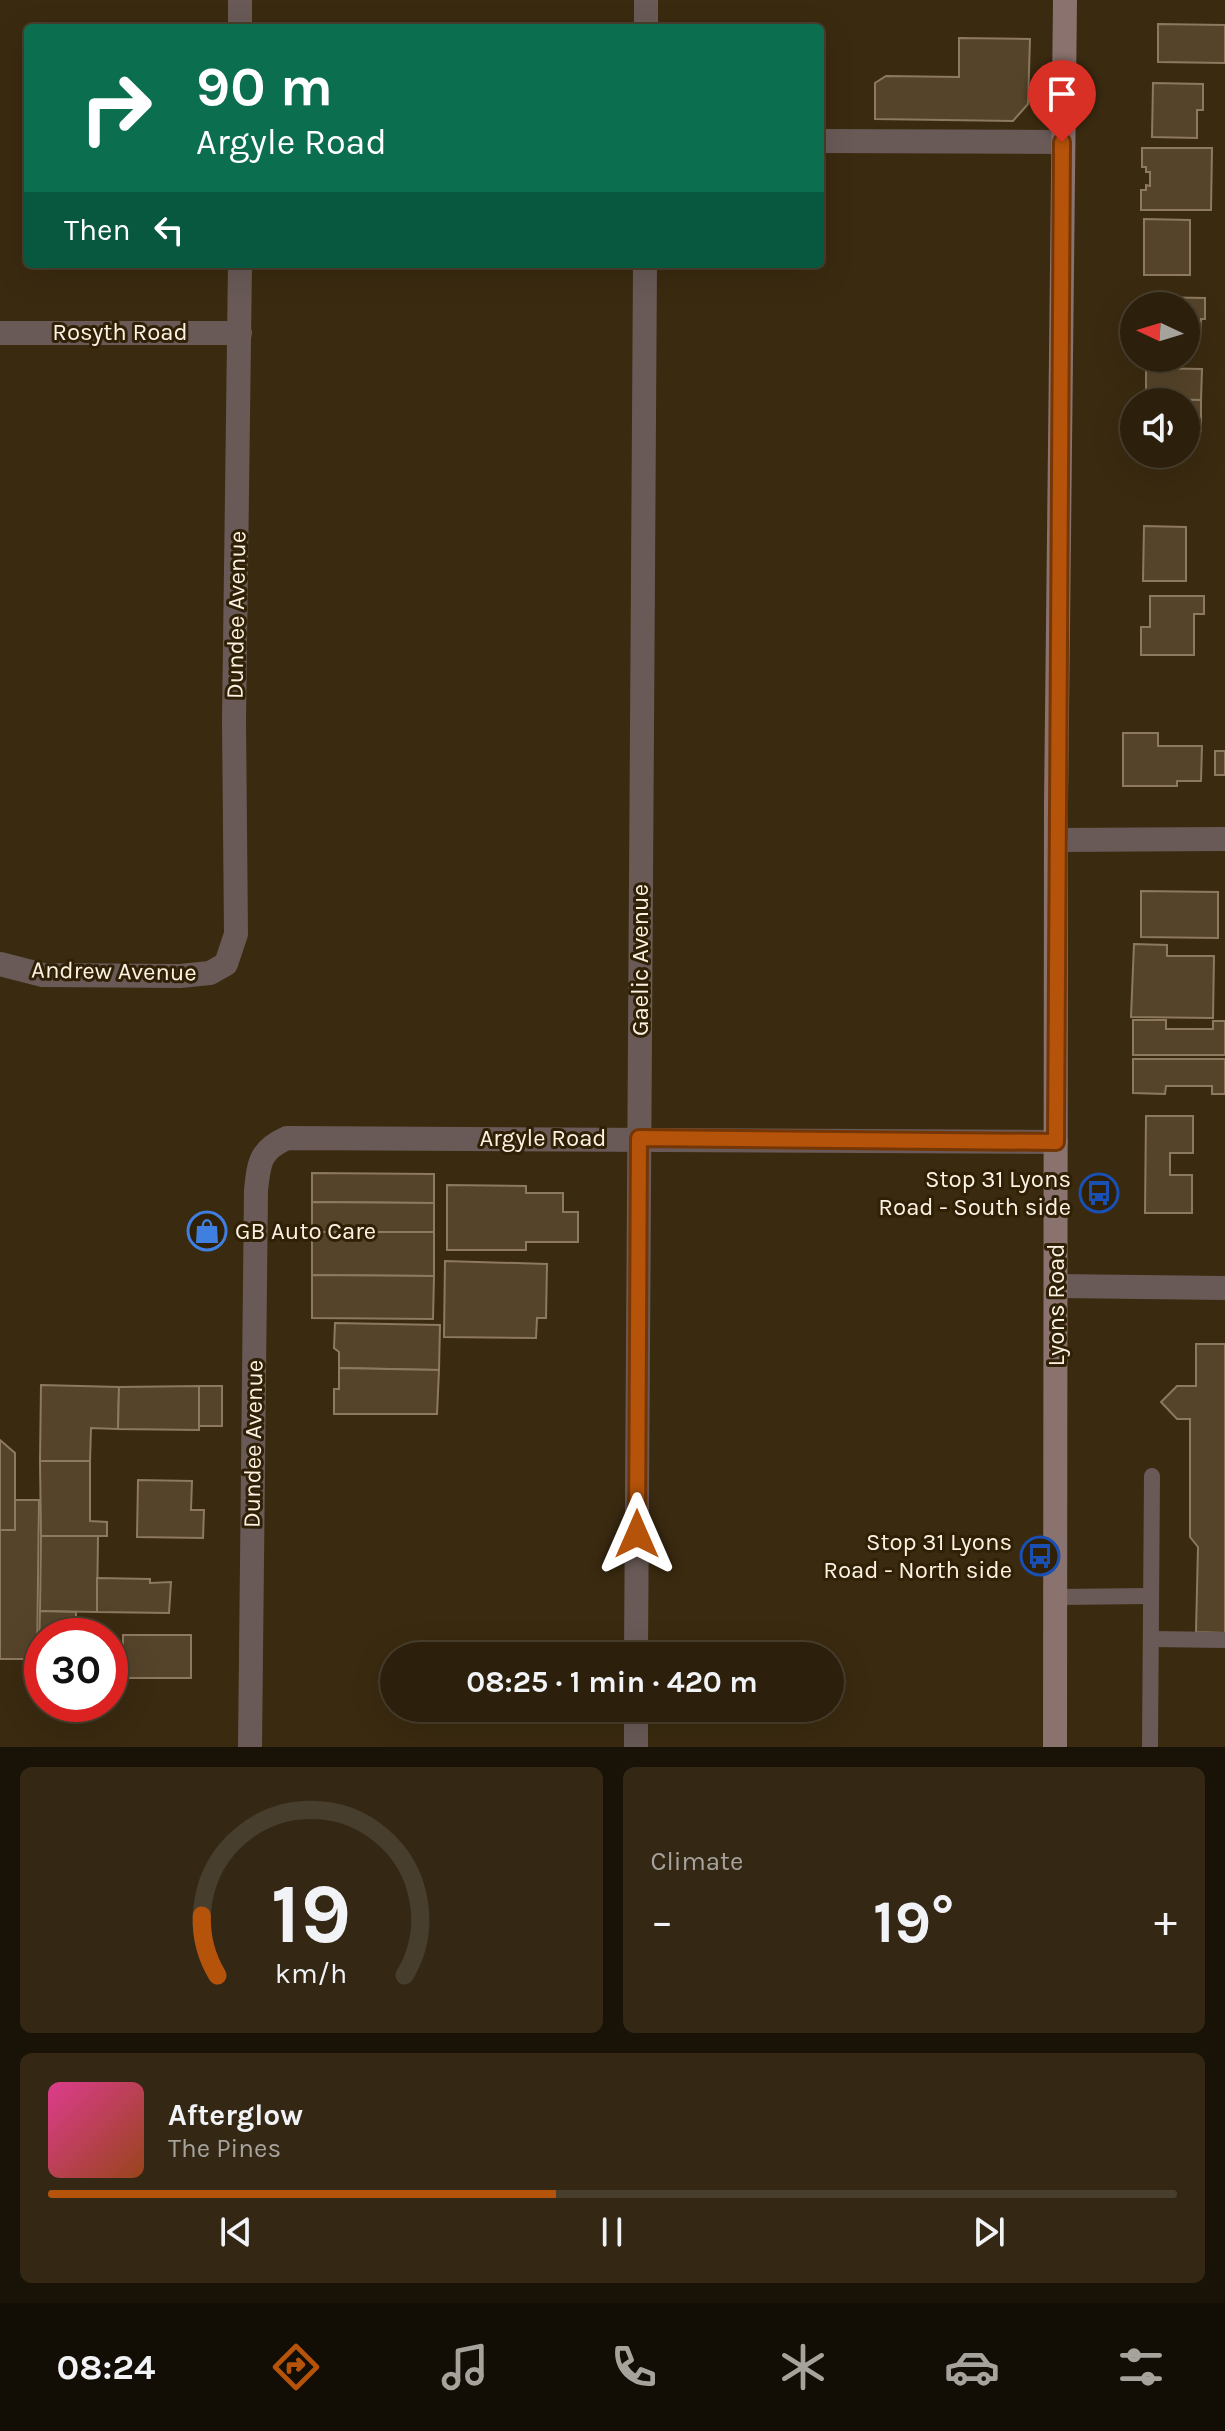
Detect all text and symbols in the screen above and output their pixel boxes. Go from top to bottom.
text: 90 m [196,54,333,119]
icon: right [64,56,168,160]
pin [1028,60,1096,142]
icon: arrive [1040,72,1084,116]
text: Argyle Road [196,121,387,163]
icon: left [147,208,191,252]
text: Then [64,212,131,248]
north arrow [1120,292,1200,372]
map controls [1120,292,1200,468]
street label: Rosyth Road [52,318,188,346]
button: sound [1120,388,1200,468]
street label: Dundee Avenue [221,531,251,699]
street label: Gaelic Avenue [626,884,654,1036]
street label: Andrew Avenue [31,956,197,986]
street label: Argyle Road [479,1124,607,1152]
place label: Stop 31 Lyons Road - South side [878,1165,1071,1221]
bus stop icon: Stop 31 Lyons Road - South side [1078,1172,1120,1214]
shop icon: GB Auto Care [186,1210,228,1252]
place label: GB Auto Care [235,1217,376,1245]
street label: Lyons Road [1042,1244,1070,1366]
street label: Dundee Avenue [238,1360,268,1528]
position arrow [595,1492,679,1576]
place label: Stop 31 Lyons Road - North side [823,1528,1012,1584]
bus stop icon: Stop 31 Lyons Road - North side [1019,1535,1061,1577]
speed limit sign: 30 [24,1618,128,1722]
text: 08:25 · 1 min · 420 m [466,1664,758,1700]
text: Climate [651,1846,743,1877]
text: 19 [271,1866,351,1963]
text: 19° [873,1887,954,1957]
text: − [651,1896,674,1947]
text: + [1154,1896,1177,1947]
text: km/h [275,1957,347,1990]
text: Afterglow [168,2097,303,2133]
text: The Pines [168,2133,281,2164]
icon: previous [214,2210,258,2254]
icon: pause [590,2210,634,2254]
icon: next [967,2210,1011,2254]
icon: directions [268,2339,324,2395]
icon: music [437,2339,493,2395]
icon: phone [606,2339,662,2395]
icon: climate [775,2339,831,2395]
icon: car [944,2339,1000,2395]
icon: filters [1113,2339,1169,2395]
text: 08:24 [56,2346,155,2388]

